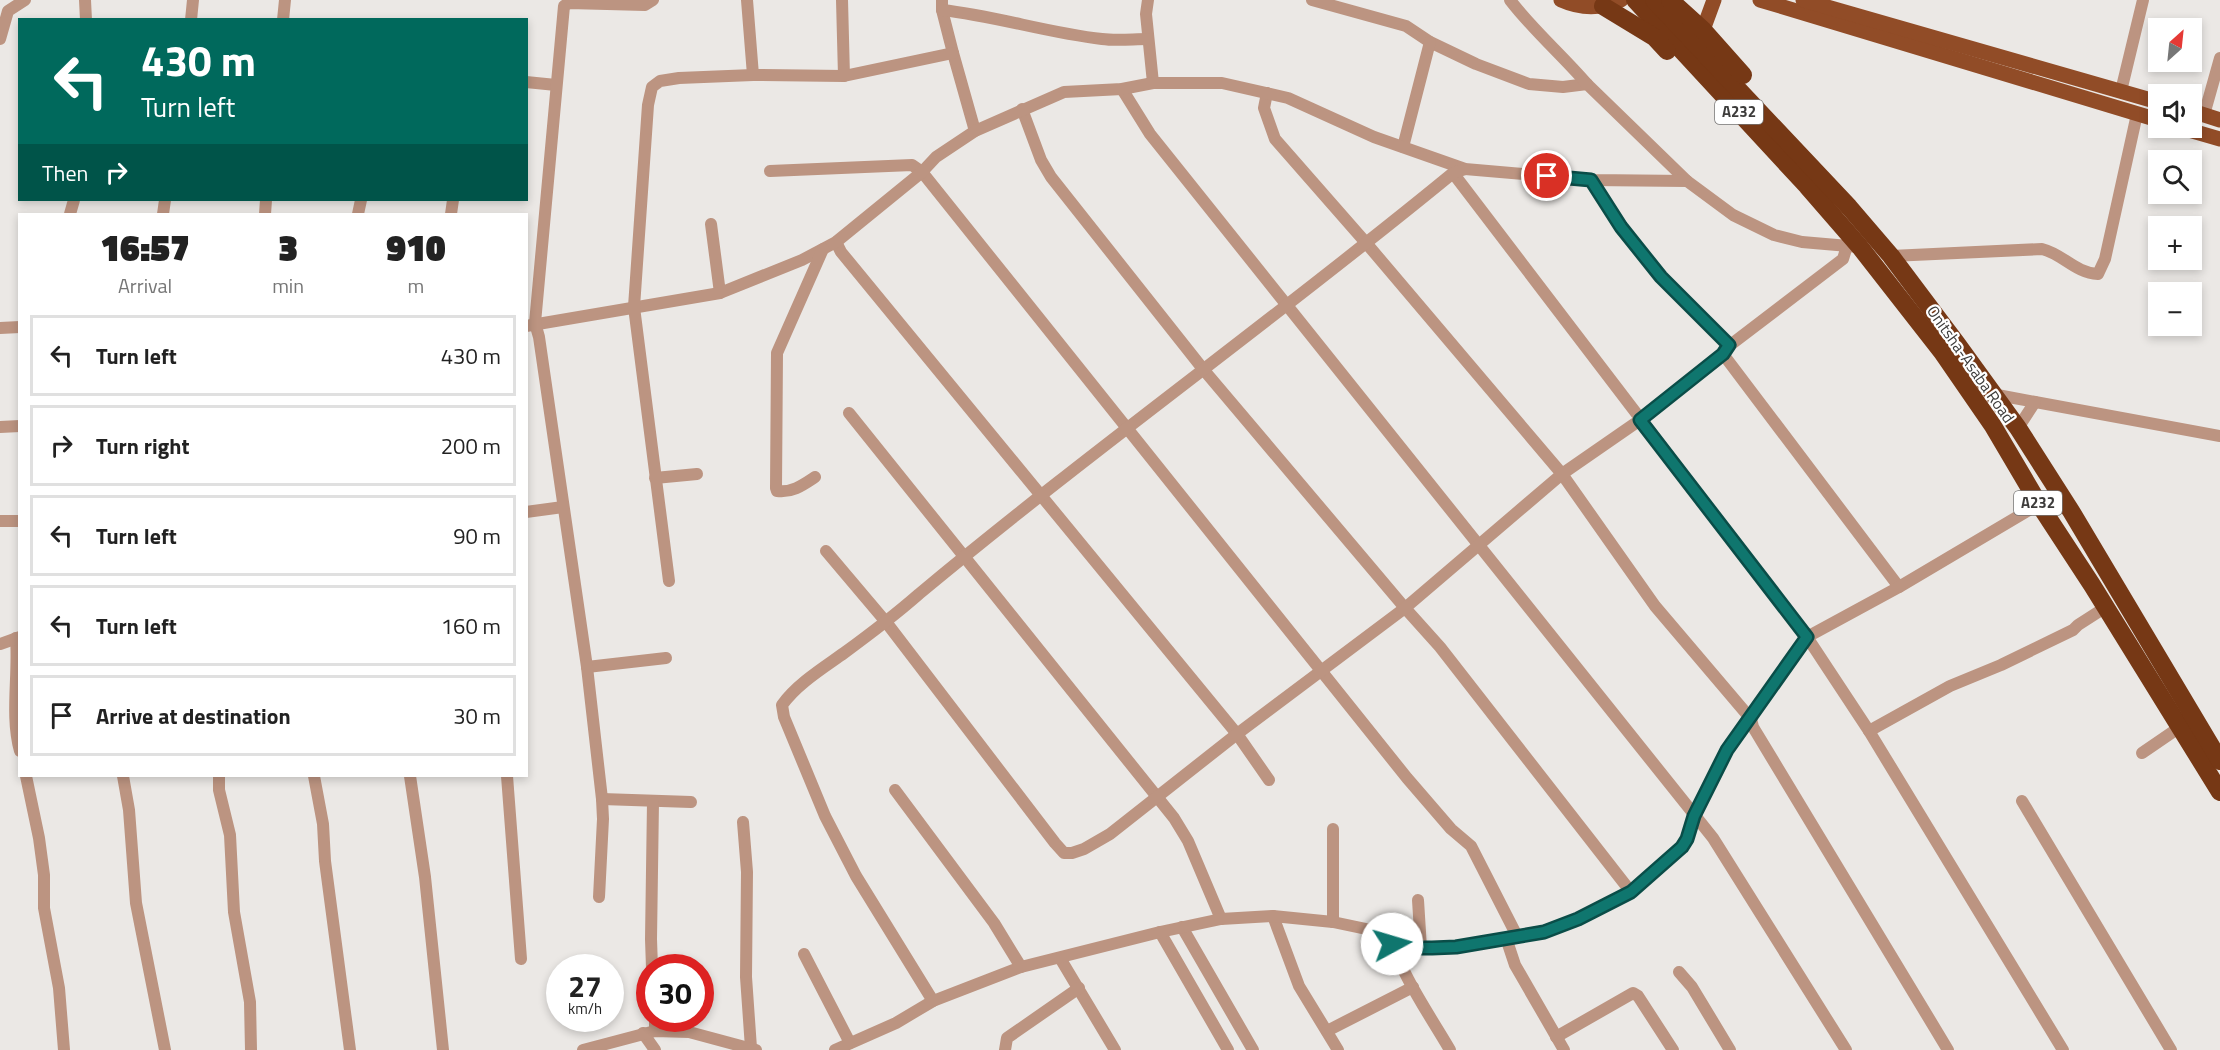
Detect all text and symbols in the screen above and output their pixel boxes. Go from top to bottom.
north arrow [2148,18,2202,72]
map controls [2148,18,2202,336]
text: 430 m [141,28,256,92]
icon: left [42,42,120,120]
button: sound [2148,84,2202,138]
text: Turn left [141,86,235,127]
road number: A232 [1715,100,1763,124]
pin [1521,150,1572,201]
button: search [2148,150,2202,204]
text: Then [42,156,88,190]
icon: right [100,156,133,189]
icon: arrive [1530,159,1563,192]
button: + [2148,216,2202,270]
text: 16:57 [100,220,190,275]
text: 3 [278,220,298,275]
text: 910 [386,220,446,275]
text: Arrival [118,270,172,301]
text: min [272,270,304,301]
text: m [408,270,424,301]
button: − [2148,282,2202,336]
street label: Onitsha-Asaba Road [1921,300,2021,428]
icon: left [45,339,78,372]
text: Turn left [96,339,177,373]
text: 430 m [441,339,501,373]
icon: right [45,429,78,462]
text: Turn right [96,429,190,463]
text: 200 m [441,429,501,463]
road number: A232 [2014,491,2062,515]
icon: left [45,519,78,552]
text: Turn left [96,519,177,553]
text: 90 m [453,519,501,553]
icon: left [45,609,78,642]
text: Turn left [96,609,177,643]
text: 160 m [441,609,501,643]
icon: arrive [45,699,78,732]
text: Arrive at destination [96,699,291,733]
text: 30 m [453,699,501,733]
position arrow [1360,912,1424,976]
speed limit sign: 30 [636,954,714,1032]
text: 27 [568,963,602,1009]
text: km/h [568,997,602,1020]

